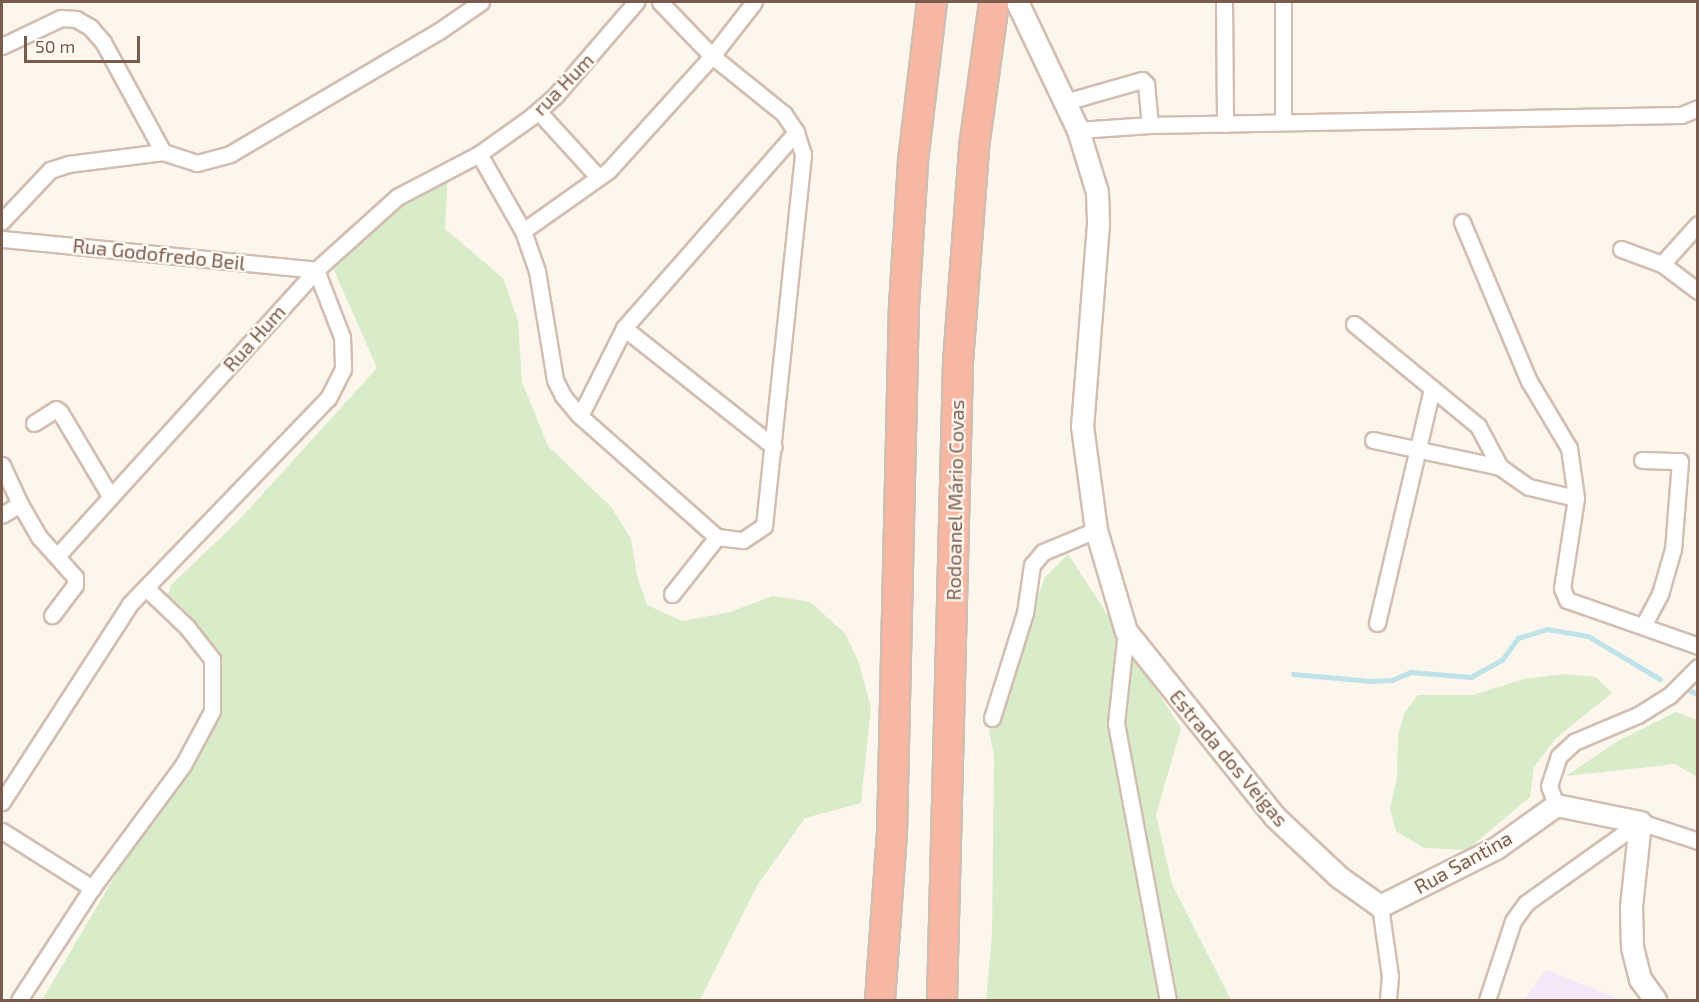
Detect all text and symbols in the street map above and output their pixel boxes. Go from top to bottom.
scale bar [27,24,142,62]
text: 50 m [35,35,75,57]
street label: rua Hum [528,48,598,120]
street label: Rua Godofredo Beil [72,233,246,275]
street label: Rua Hum [218,300,290,376]
street label: Rodoanel Mário Covas [941,399,969,601]
street label: Estrada dos Veigas [1165,685,1293,831]
street label: Rua Santina [1410,825,1516,899]

